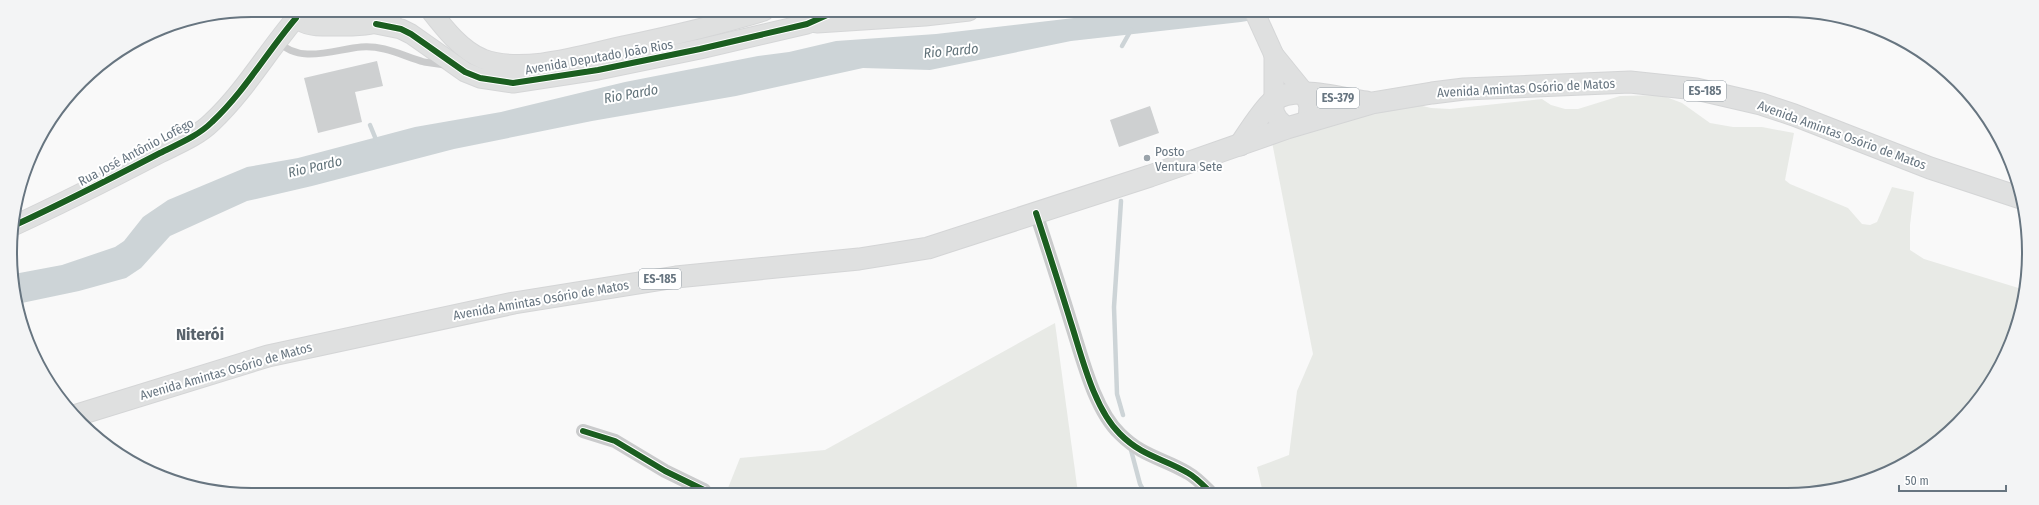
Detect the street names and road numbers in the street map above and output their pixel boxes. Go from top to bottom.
street label: Avenida Deputado João Rios [524,37,675,77]
street label: Avenida Amintas Osório de Matos [1437,76,1616,100]
road number: ES-185 [1684,81,1726,101]
road number: ES-379 [1317,88,1359,108]
street label: Avenida Amintas Osório de Matos [1756,97,1929,173]
street label: Rua José Antônio Lofêgo [76,115,196,189]
road number: ES-185 [639,269,681,289]
street label: Avenida Amintas Osório de Matos [452,277,631,323]
street label: Avenida Amintas Osório de Matos [138,339,314,403]

